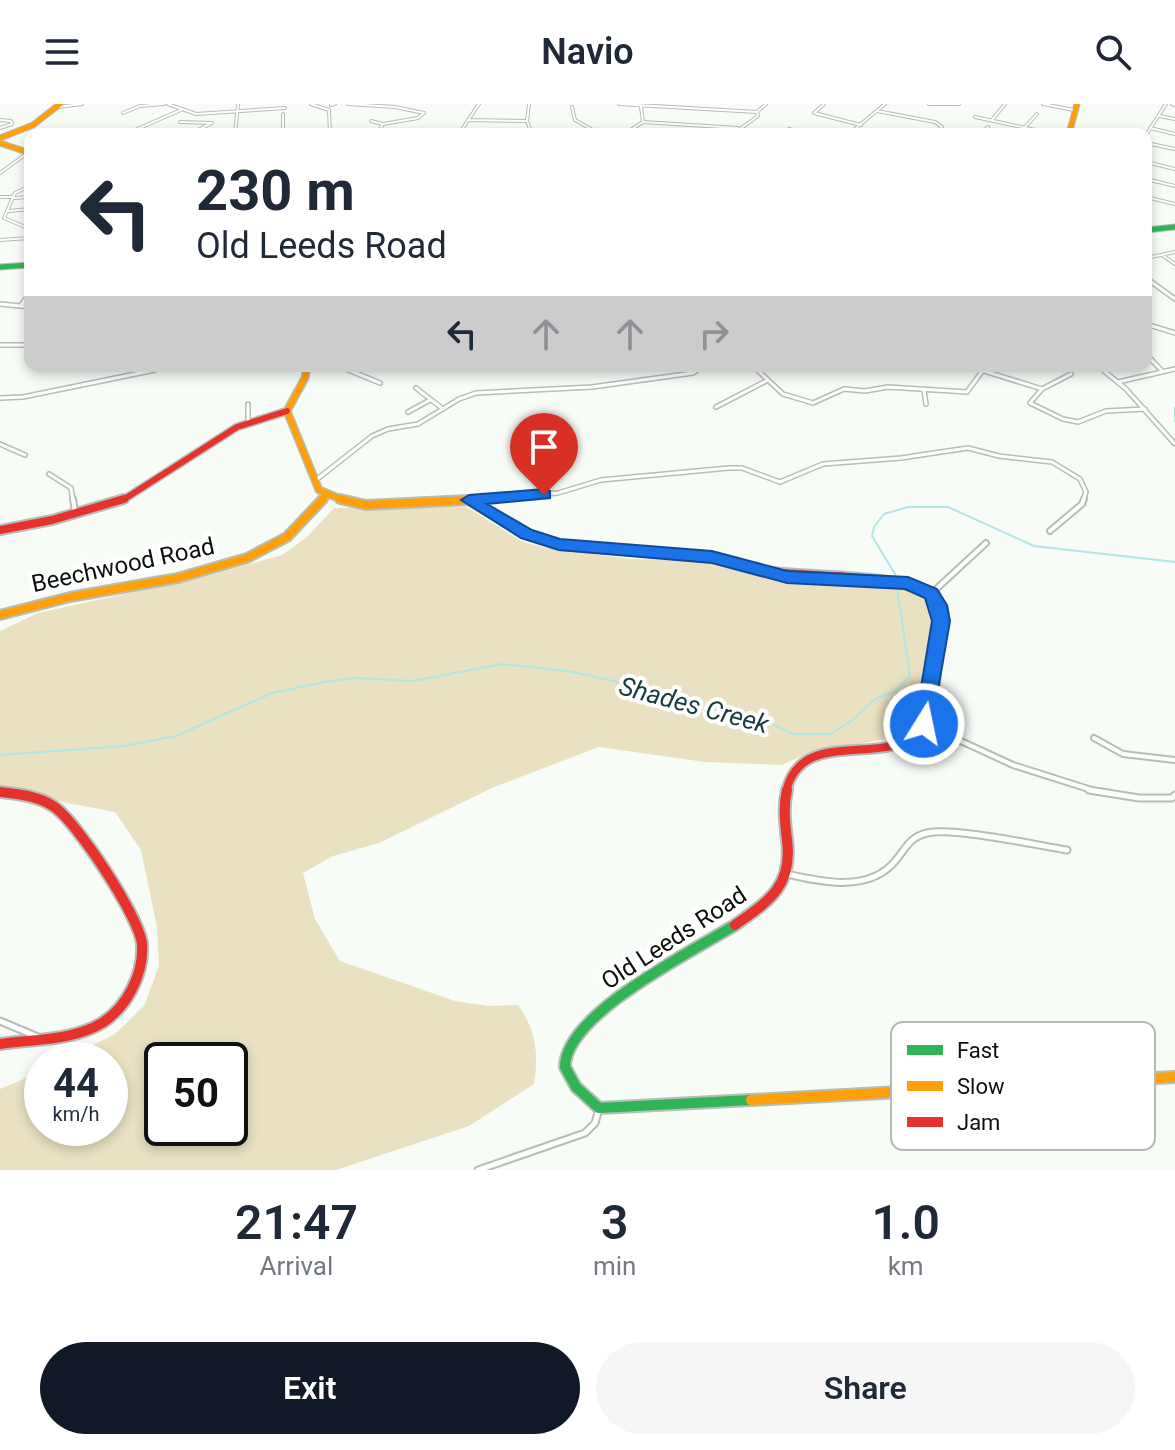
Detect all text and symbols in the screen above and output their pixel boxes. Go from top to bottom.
icon: menu [40,30,84,74]
icon: search [1091,30,1135,74]
text: Navio [541,31,634,73]
text: 230 m [196,158,355,224]
icon: left [64,160,168,264]
text: Old Leeds Road [196,225,447,267]
icon: left [440,312,484,356]
icon: ahead [524,312,568,356]
icon: ahead [608,312,652,356]
icon: right [692,312,736,356]
pin [510,413,578,495]
icon: arrive [522,425,566,469]
street label: Beechwood Road [29,532,217,598]
water label: Shades Creek [616,671,773,740]
position arrow [882,682,966,766]
street label: Old Leeds Road [596,881,752,995]
legend [891,1022,1155,1150]
text: Fast [957,1038,999,1063]
speed limit sign: 50 [144,1042,248,1146]
text: 44 [53,1060,99,1107]
text: Slow [957,1074,1005,1099]
text: km/h [53,1102,99,1126]
text: Jam [957,1110,1000,1135]
text: 21:47 [235,1194,358,1251]
text: 3 [601,1194,628,1251]
text: 1.0 [871,1194,940,1251]
text: Arrival [260,1251,333,1281]
text: min [593,1251,636,1281]
text: km [888,1251,924,1281]
button: Exit [40,1342,580,1434]
button: Share [596,1342,1135,1434]

